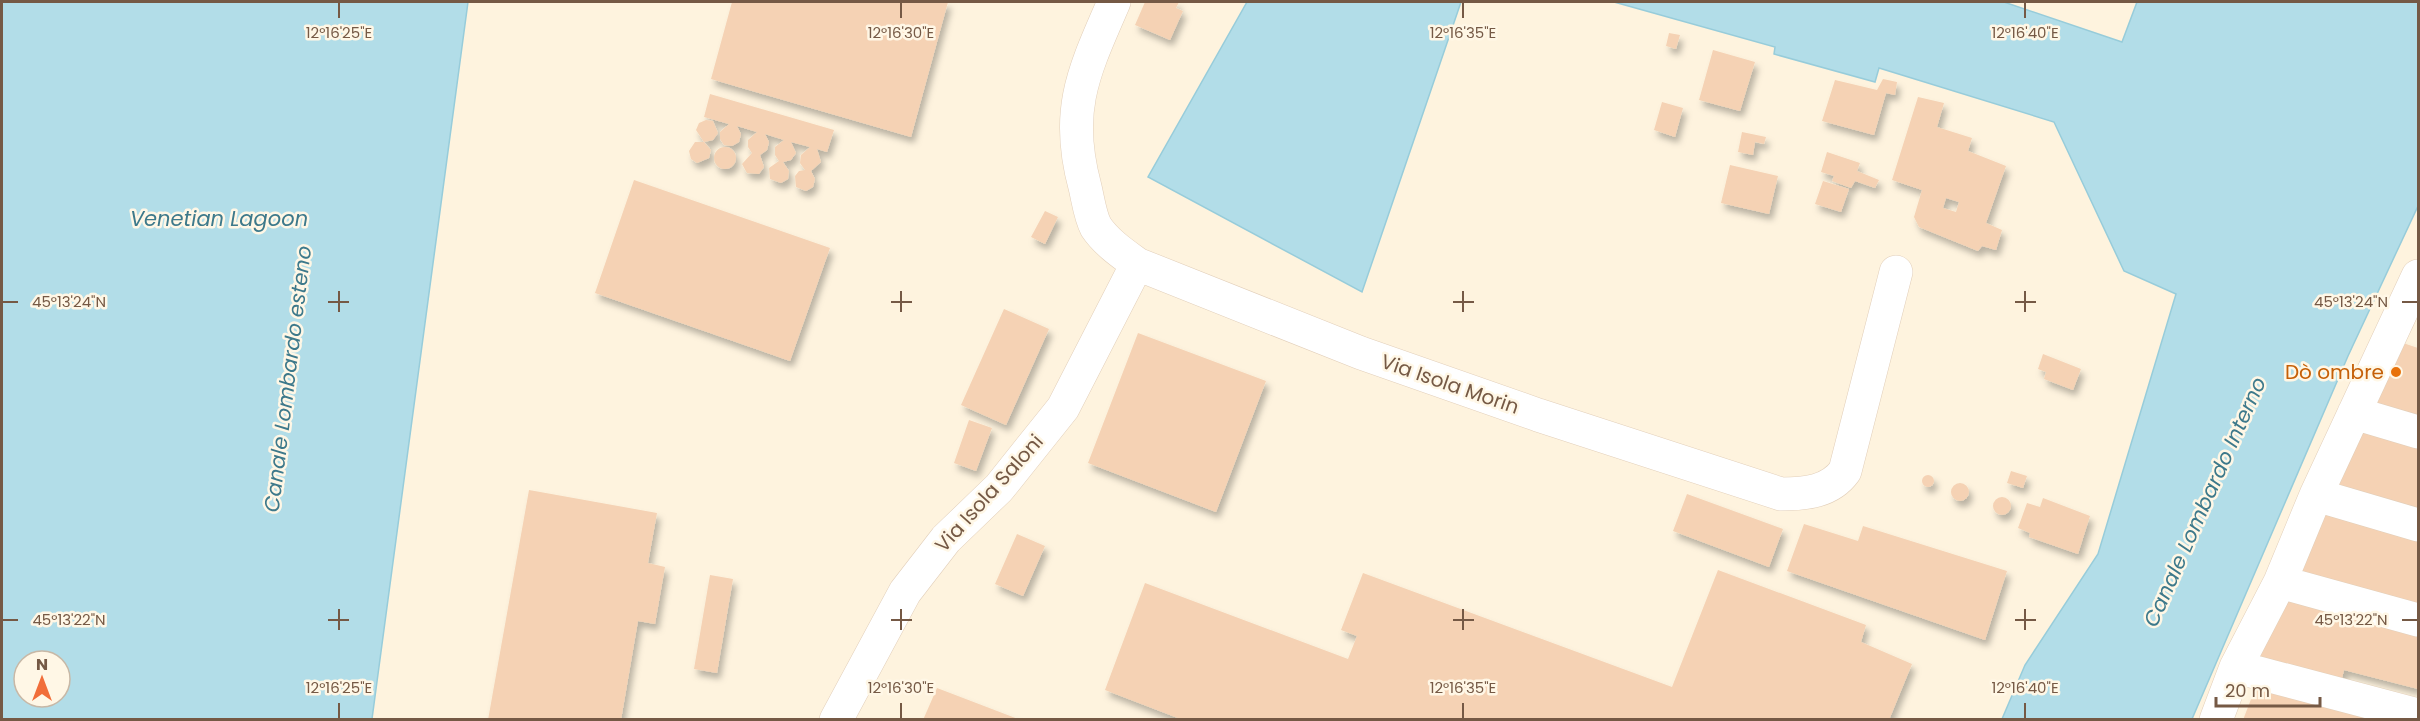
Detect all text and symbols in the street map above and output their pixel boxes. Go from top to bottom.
text: 12°16'25"E [306,22,372,43]
text: 12°16'30"E [868,22,934,43]
text: 12°16'35"E [1430,22,1496,43]
text: 12°16'40"E [1991,22,2059,43]
water label: Venetian Lagoon [130,204,308,233]
water label: Canale Lombardo esteno [257,244,318,514]
text: 45°13'24"N [32,291,106,312]
text: 45°13'24"N [2314,291,2388,312]
street label: Via Isola Morin [1377,347,1523,421]
place label: Dò ombre [2285,358,2384,386]
marker: Dò ombre [2389,365,2403,379]
water label: Canale Lombardo Interno [2136,372,2273,631]
street label: Via Isola Saloni [928,428,1050,558]
text: 45°13'22"N [32,609,106,630]
text: 45°13'22"N [2314,609,2388,630]
north arrow [12,649,72,709]
text: N [36,653,48,676]
scale bar [2216,670,2320,708]
text: 12°16'25"E [306,677,372,698]
text: 12°16'30"E [868,677,934,698]
text: 12°16'35"E [1430,677,1496,698]
text: 12°16'40"E [1991,677,2059,698]
text: 20 m [2225,678,2270,703]

